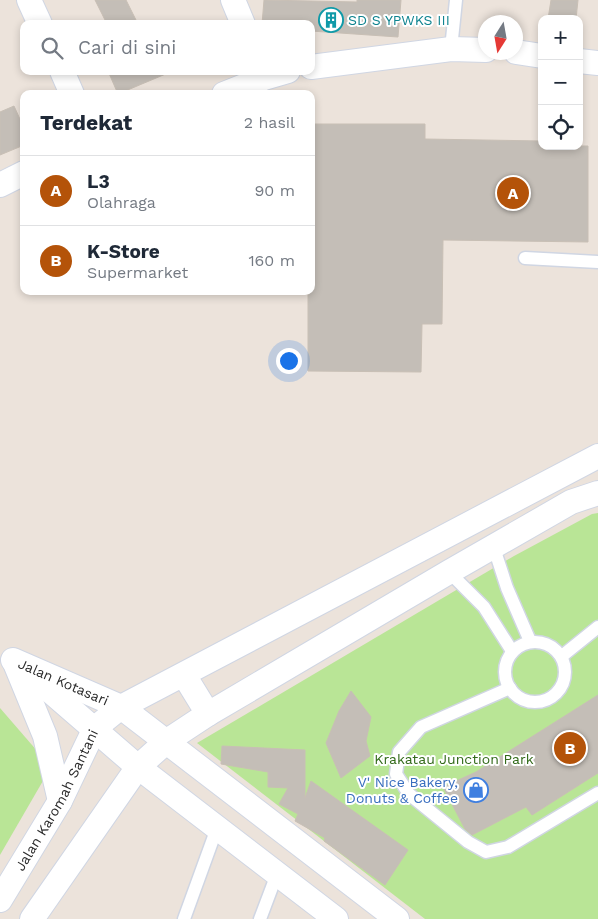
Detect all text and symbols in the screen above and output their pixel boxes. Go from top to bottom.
building icon: SD S YPWKS III [318,7,344,33]
place label: SD S YPWKS III [348,12,450,28]
north arrow [478,15,523,60]
map controls [538,15,583,150]
button: + [538,15,583,60]
search box [20,20,315,75]
icon: search [38,34,66,62]
text: Cari di sini [78,36,176,59]
button: − [538,60,583,105]
button: locate [538,105,583,150]
text: Terdekat [40,110,132,135]
text: 2 hasil [244,113,295,132]
text: L3 [87,170,110,193]
pin: A [497,174,529,212]
text: A [51,181,61,200]
text: 90 m [254,181,295,200]
text: Olahraga [87,193,156,212]
text: K-Store [87,240,160,263]
text: B [51,251,61,270]
text: 160 m [248,251,295,270]
text: Supermarket [87,263,188,282]
your location [276,348,302,374]
street label: Jalan Kotasari [16,655,111,709]
street label: Jalan Karomah Santani [12,727,101,874]
pin: B [554,729,586,767]
park label: Krakatau Junction Park [374,751,534,767]
place label: V' Nice Bakery, Donuts & Coffee [346,774,458,806]
shop icon: V' Nice Bakery, Donuts & Coffee [463,777,489,803]

